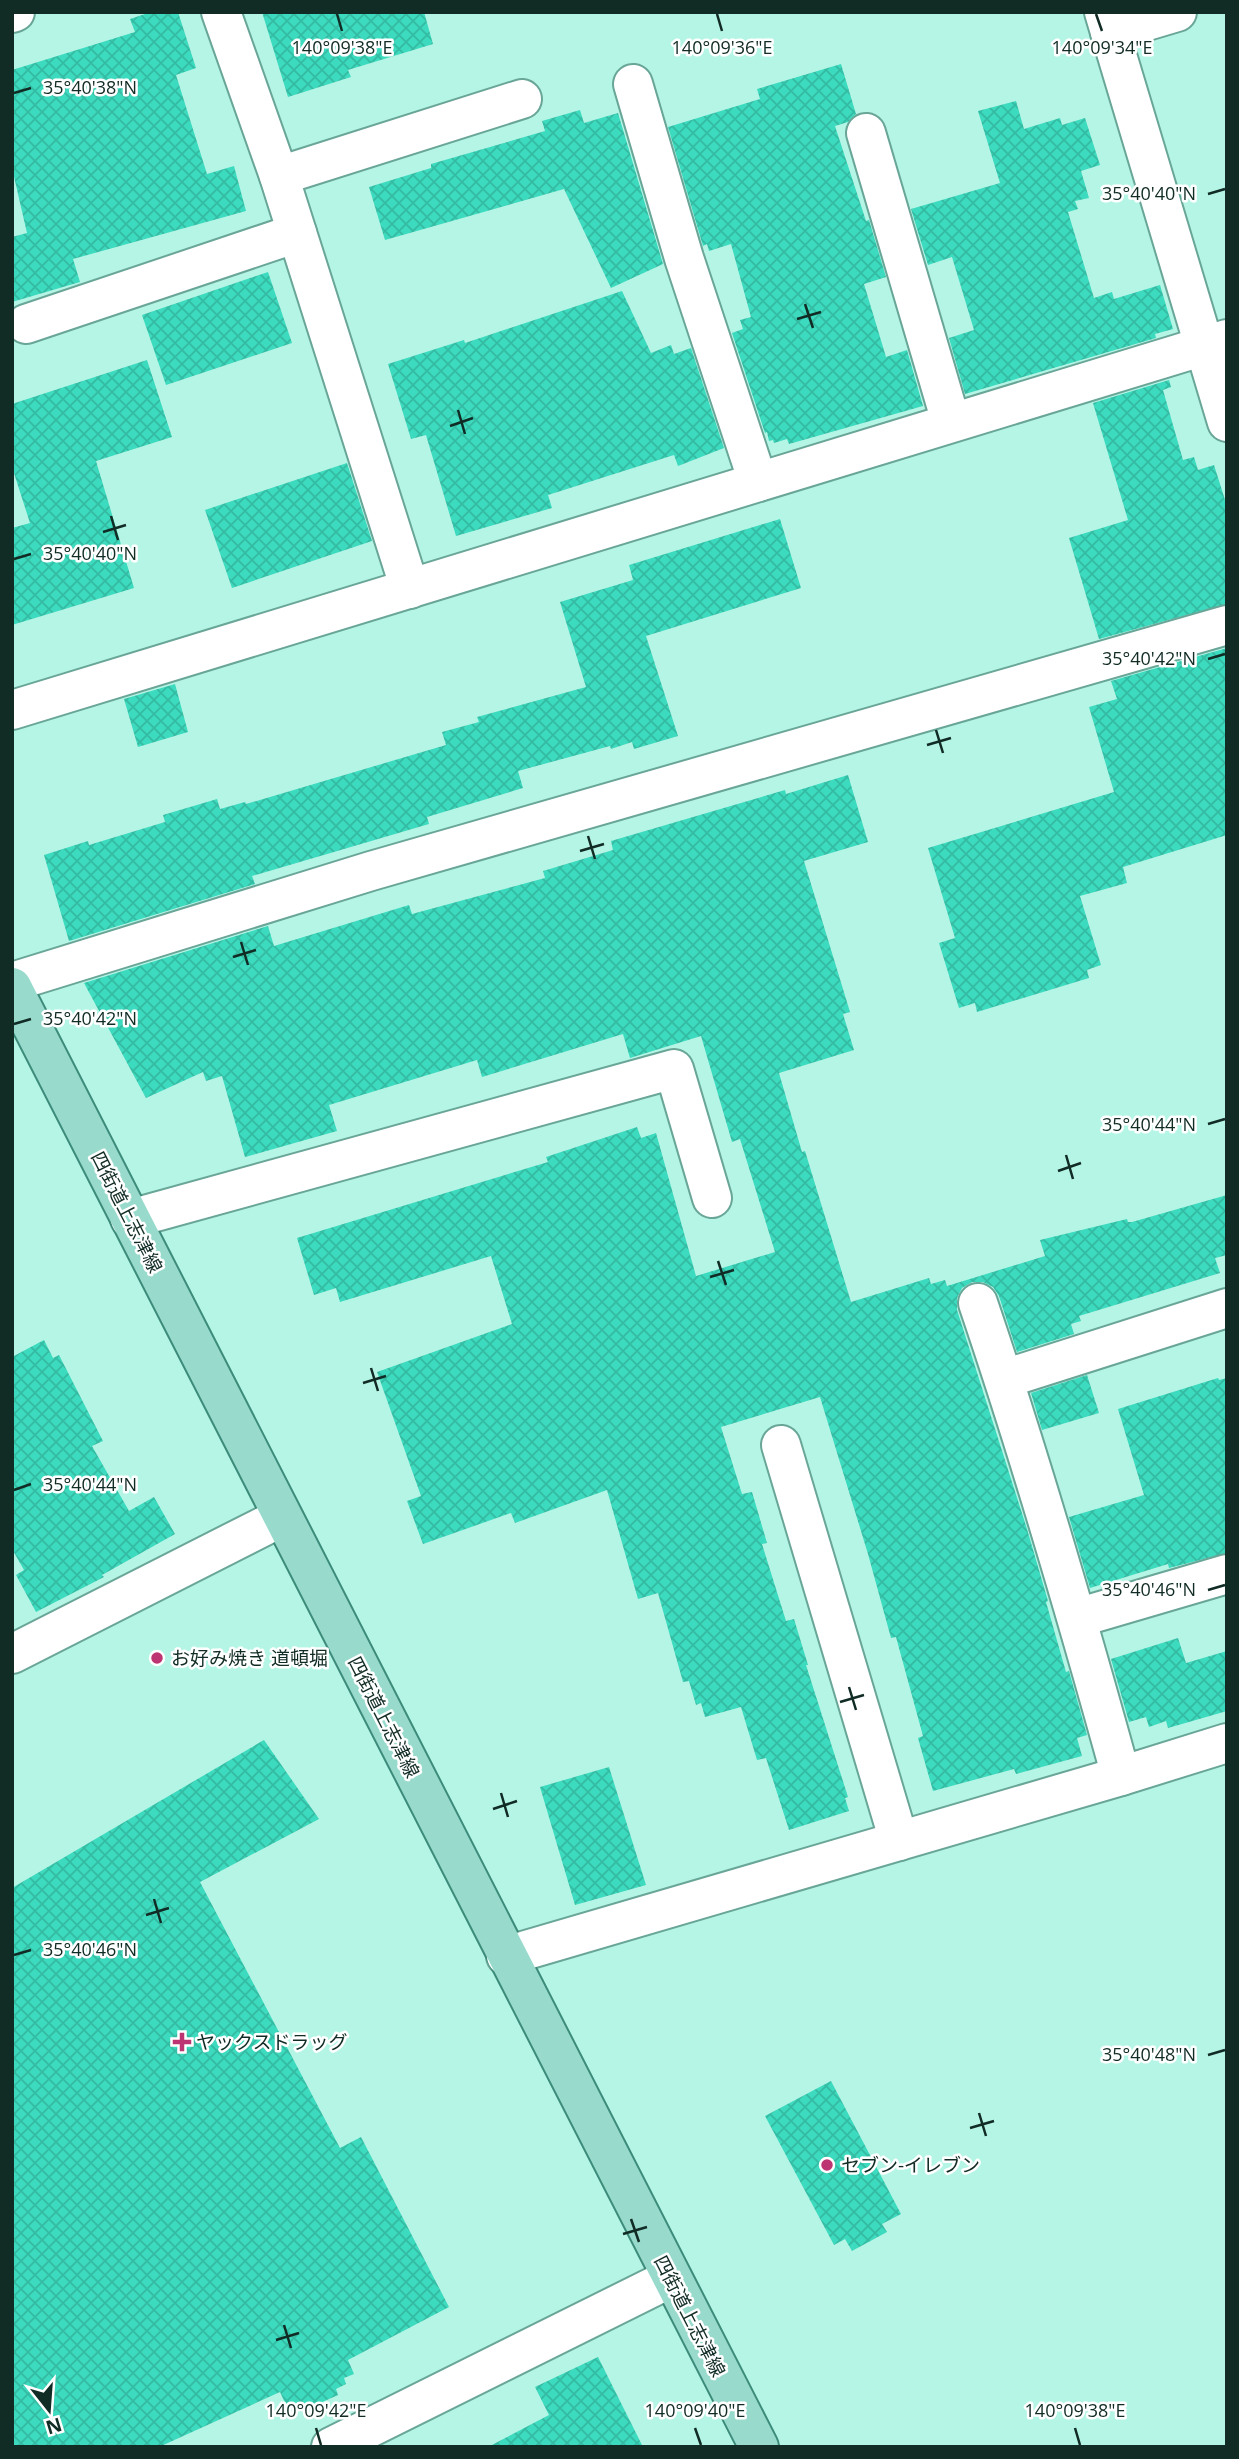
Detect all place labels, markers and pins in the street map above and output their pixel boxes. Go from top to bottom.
place label: お好み焼き 道頓堀 [171,1645,328,1671]
marker: お好み焼き 道頓堀 [149,1650,165,1666]
place label: ヤックスドラッグ [196,2029,347,2055]
marker: ヤックスドラッグ [174,2034,190,2050]
place label: セブン-イレブン [841,2152,980,2178]
marker: セブン-イレブン [819,2157,835,2173]

